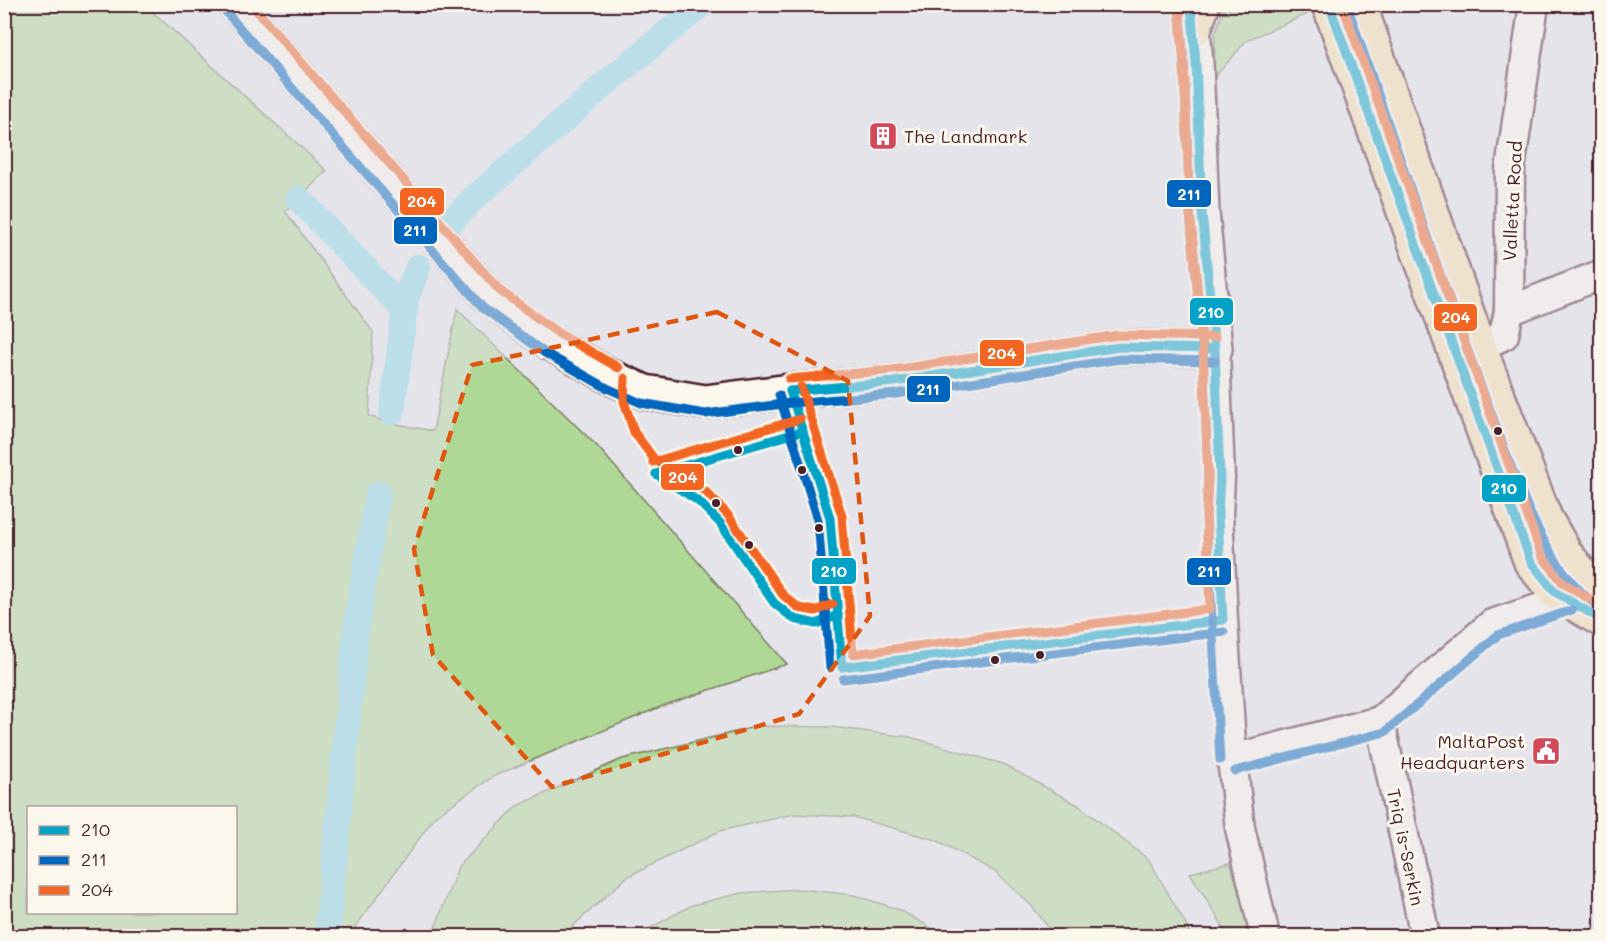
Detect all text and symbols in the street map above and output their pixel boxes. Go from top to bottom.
building icon: The Landmark [867,120,899,152]
place label: The Landmark [904,124,1027,148]
street label: Valletta Road [1497,140,1527,262]
line badge: 211 [1166,179,1212,208]
text: 211 [1177,183,1201,204]
line badge: 204 [399,187,445,216]
text: 204 [407,190,437,211]
line badge: 211 [393,216,438,245]
text: 211 [403,219,427,240]
line badge: 210 [1189,297,1234,326]
text: 210 [1198,301,1224,322]
line badge: 204 [1433,303,1478,332]
text: 204 [1441,306,1471,327]
line badge: 204 [979,339,1025,367]
text: 204 [987,342,1017,363]
line badge: 211 [906,375,951,403]
text: 211 [916,378,940,399]
unlabelled marker [1492,425,1504,437]
unlabelled marker [732,444,744,456]
line badge: 204 [660,463,705,491]
unlabelled marker [796,464,808,476]
text: 204 [668,466,698,487]
line badge: 210 [1481,474,1527,503]
text: 210 [1491,477,1517,498]
unlabelled marker [710,497,722,509]
unlabelled marker [813,522,825,534]
unlabelled marker [743,539,755,551]
line badge: 210 [811,557,857,585]
line badge: 211 [1186,557,1232,586]
text: 210 [821,560,847,581]
text: 211 [1197,560,1221,581]
unlabelled marker [1034,649,1046,661]
unlabelled marker [989,654,1001,666]
place label: MaltaPost Headquarters [1400,729,1525,774]
public building icon: MaltaPost Headquarters [1530,735,1562,767]
street label: Triq is-Serkin [1382,786,1430,908]
legend [27,806,237,914]
text: 210 [81,817,110,841]
text: 211 [81,847,107,871]
text: 204 [81,877,113,901]

